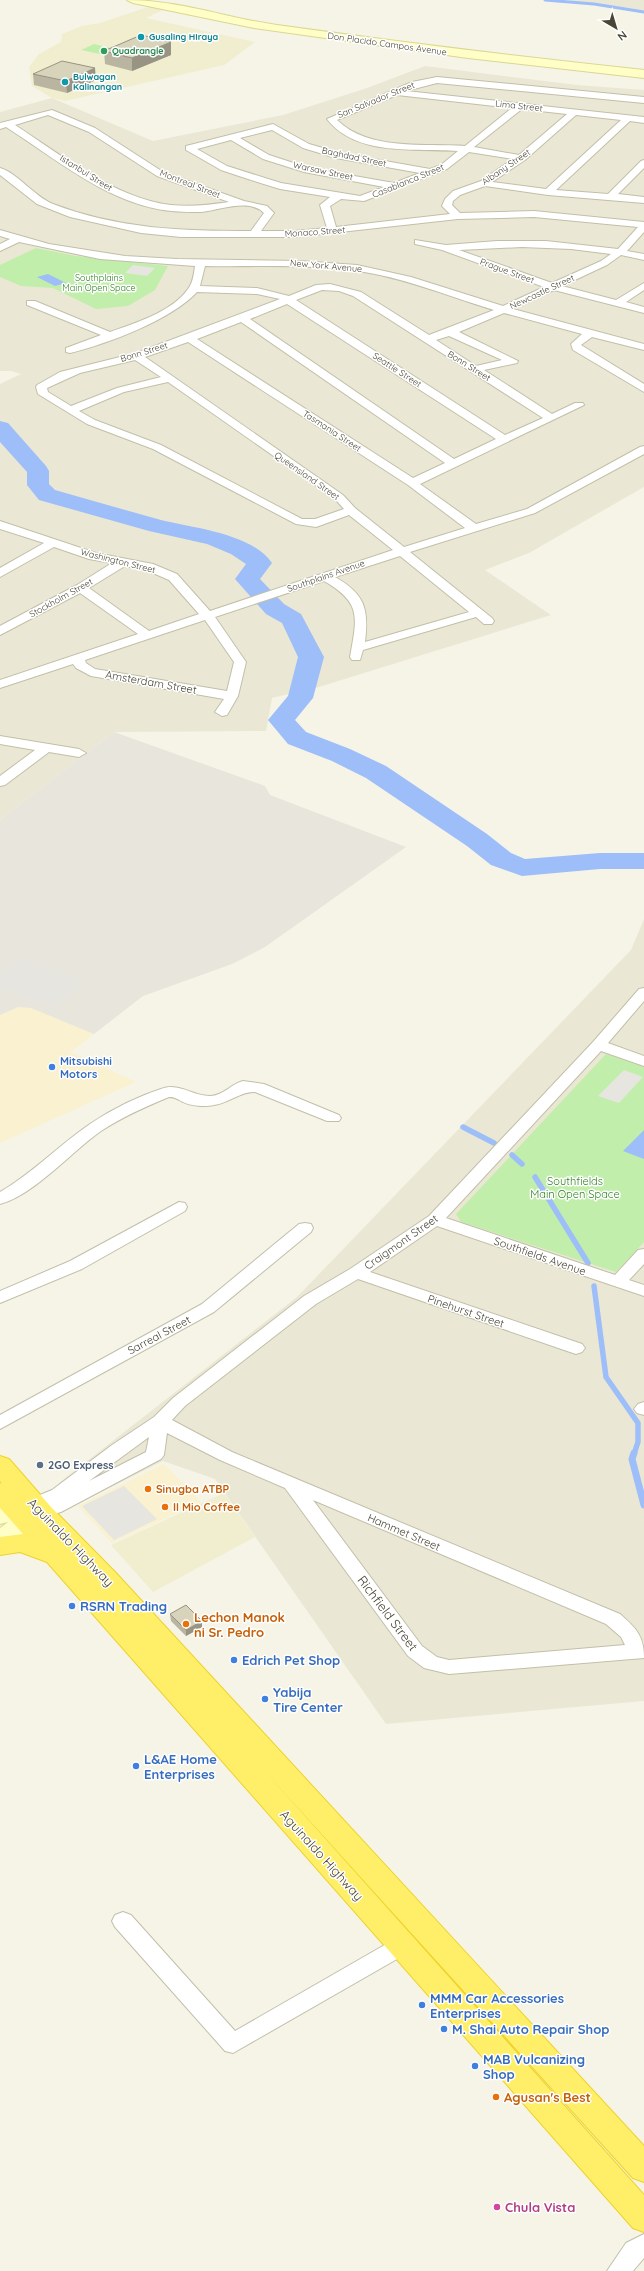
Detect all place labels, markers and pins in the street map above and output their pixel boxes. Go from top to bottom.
place label: Gusaling HIraya [149,31,218,42]
marker: Gusaling HIraya [136,32,146,42]
place label: Quadrangle [112,45,164,56]
marker: Quadrangle [99,46,109,56]
place label: Bulwagan Kalinangan [73,71,122,92]
marker: Bulwagan Kalinangan [60,77,70,87]
place label: Mitsubishi Motors [60,1054,112,1081]
marker: Mitsubishi Motors [47,1062,57,1072]
place label: 2GO Express [48,1458,114,1472]
marker: 2GO Express [35,1460,45,1470]
place label: Sinugba ATBP [156,1482,230,1496]
marker: Sinugba ATBP [143,1484,153,1494]
place label: Il Mio Coffee [173,1500,240,1514]
marker: Il Mio Coffee [160,1502,170,1512]
place label: RSRN Trading [80,1598,167,1614]
marker: RSRN Trading [67,1601,77,1611]
place label: Lechon Manok ni Sr. Pedro [194,1609,285,1640]
marker: Lechon Manok ni Sr. Pedro [181,1619,191,1629]
place label: Edrich Pet Shop [242,1652,340,1668]
marker: Edrich Pet Shop [229,1655,239,1665]
place label: Yabija Tire Center [273,1684,343,1715]
marker: Yabija Tire Center [260,1694,270,1704]
place label: L&AE Home Enterprises [144,1751,217,1782]
marker: L&AE Home Enterprises [131,1761,141,1771]
place label: MMM Car Accessories Enterprises [430,1990,564,2021]
marker: MMM Car Accessories Enterprises [417,2000,427,2010]
place label: M. Shai Auto Repair Shop [452,2021,609,2037]
marker: M. Shai Auto Repair Shop [439,2024,449,2034]
place label: MAB Vulcanizing Shop [483,2051,585,2082]
marker: MAB Vulcanizing Shop [470,2061,480,2071]
place label: Agusan's Best [504,2089,591,2105]
marker: Agusan's Best [491,2092,501,2102]
place label: Chula Vista [505,2199,575,2215]
marker: Chula Vista [492,2202,502,2212]

